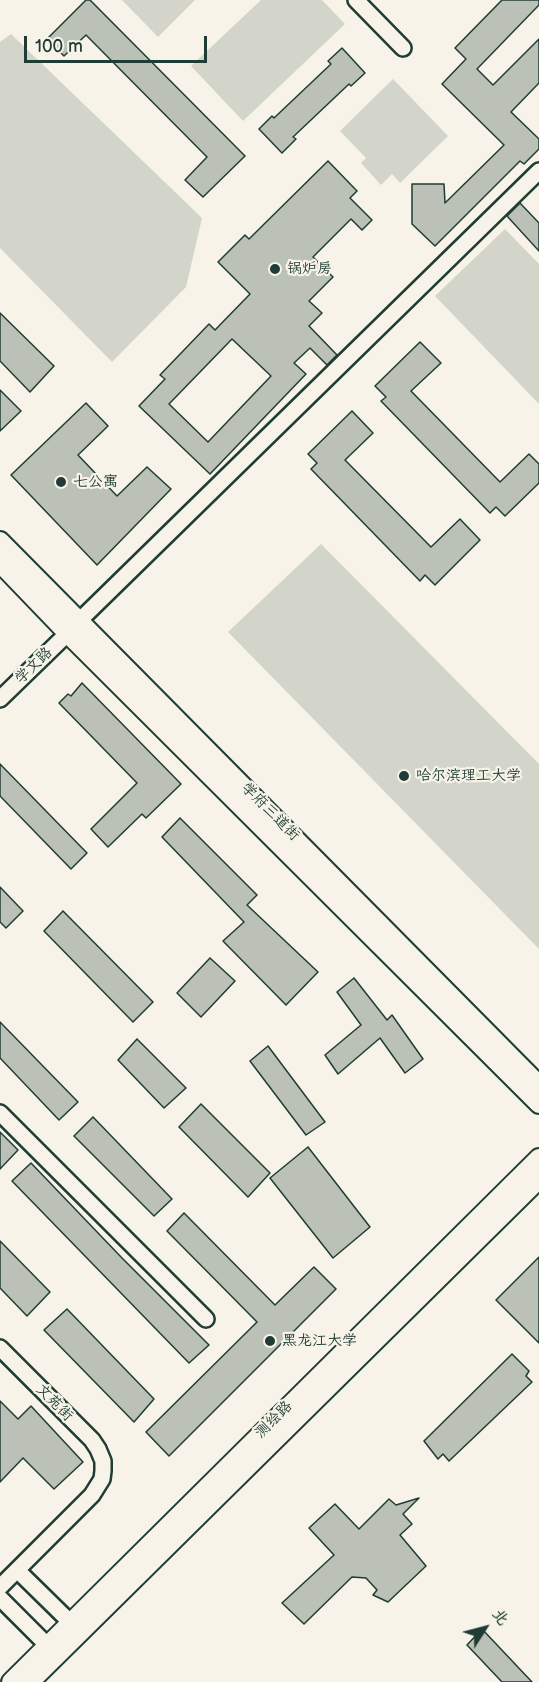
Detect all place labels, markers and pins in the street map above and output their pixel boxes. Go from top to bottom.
place label: 锅炉房 [287,260,332,278]
marker: 锅炉房 [268,262,282,276]
place label: 七公寓 [73,473,118,491]
marker: 七公寓 [54,475,68,489]
place label: 哈尔滨理工大学 [416,767,521,785]
marker: 哈尔滨理工大学 [397,769,411,783]
place label: 黑龙江大学 [282,1332,357,1350]
marker: 黑龙江大学 [263,1334,277,1348]

